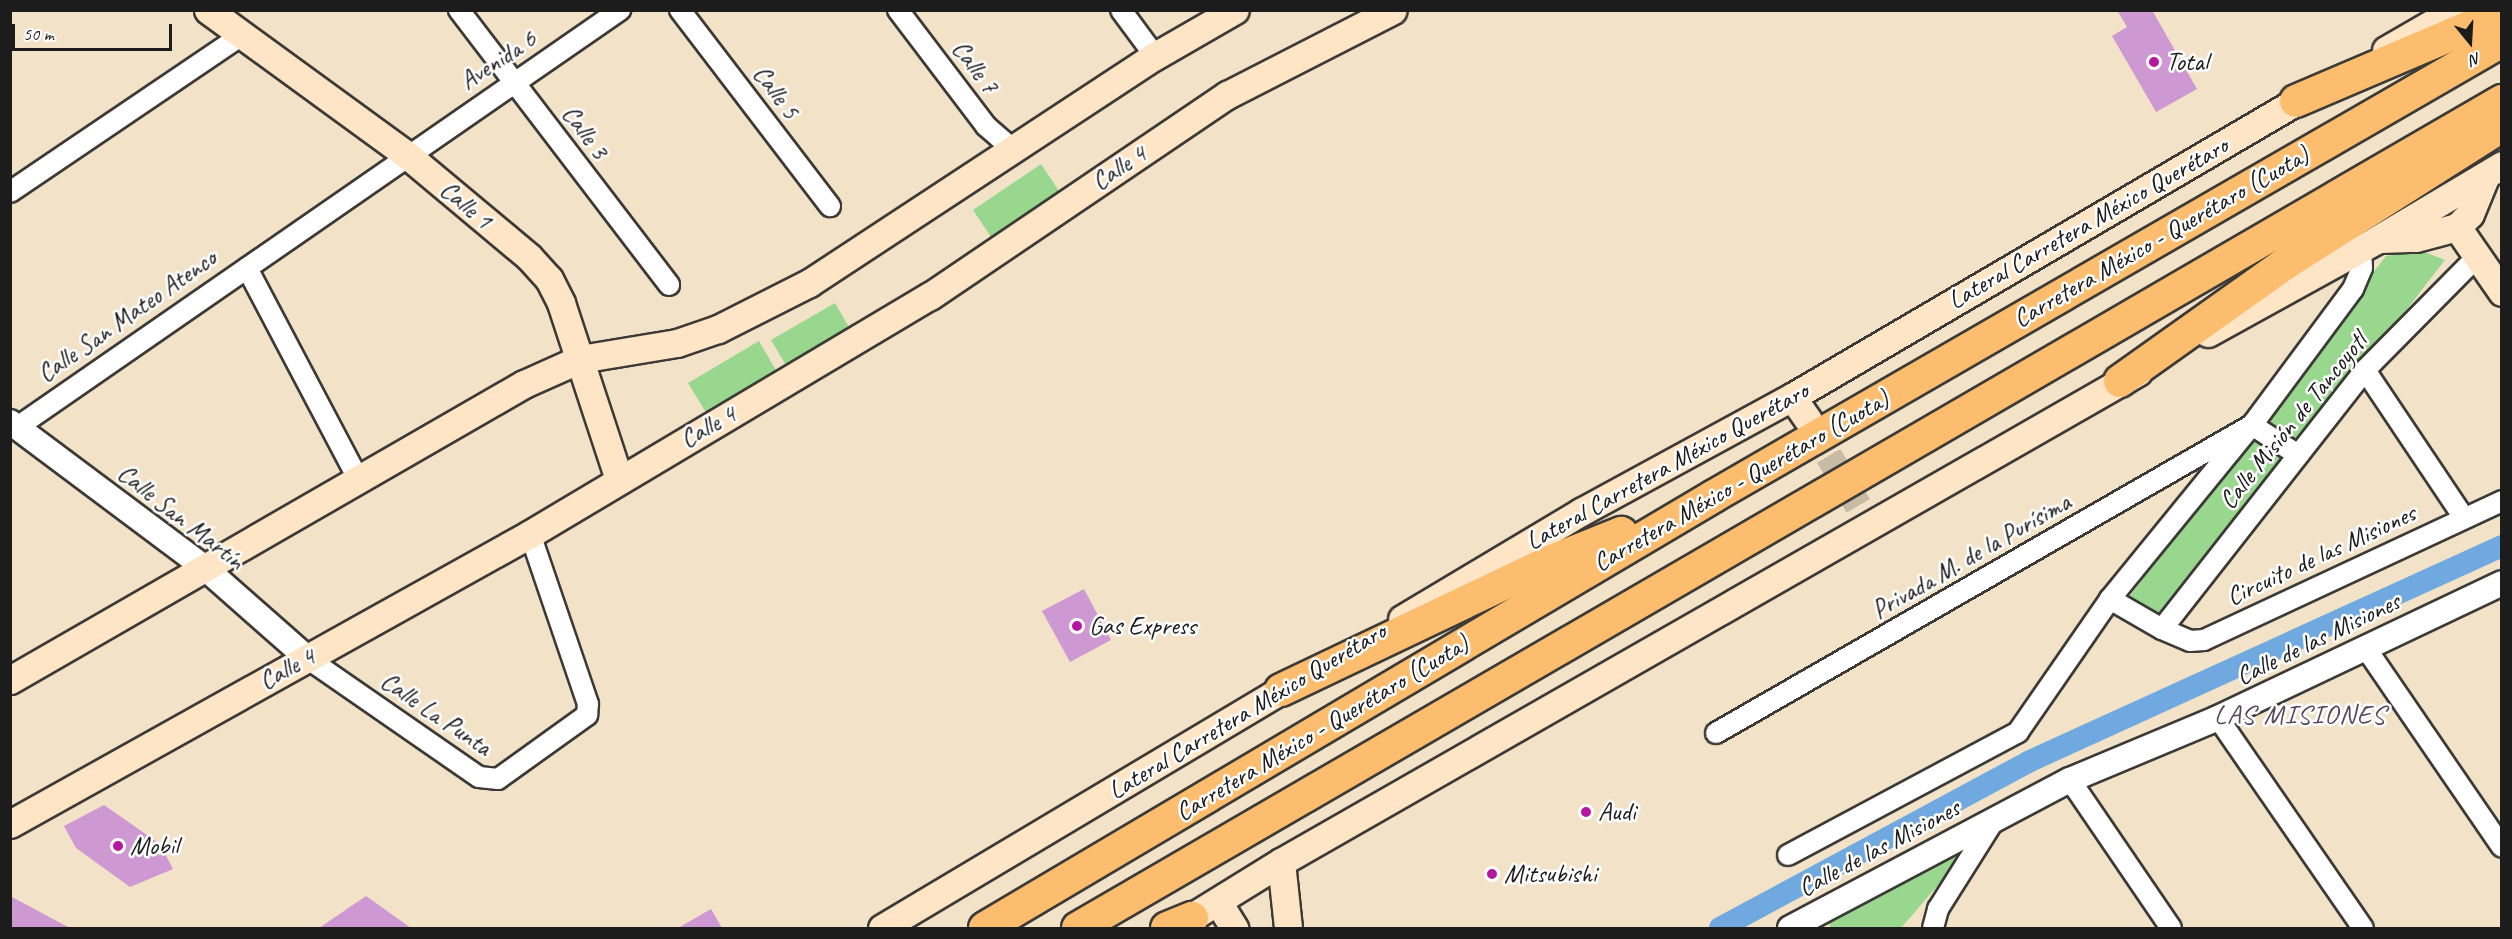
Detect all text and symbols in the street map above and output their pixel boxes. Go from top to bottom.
scale bar [15,12,176,50]
north arrow [2440,12,2500,72]
text: 50 m [23,23,54,45]
street label: Avenida 6 [454,23,542,97]
street label: Calle 7 [945,34,1005,100]
place label: Total [2166,46,2208,78]
text: N [2468,48,2483,70]
marker: Total [2147,55,2161,69]
street label: Calle 5 [746,59,806,125]
street label: Calle 3 [555,99,615,165]
street label: Lateral Carretera México Querétaro [1942,130,2234,316]
street label: Calle 4 [1086,139,1152,197]
street label: Carretera México - Querétaro (Cuota) [2008,139,2314,335]
street label: Calle 1 [433,174,499,236]
street label: Calle San Mateo Atenco [31,242,223,390]
street label: Calle Misión de Tancoyotl [2212,326,2374,516]
street label: Lateral Carretera México Querétaro [1520,375,1814,557]
street label: Carretera México - Querétaro (Cuota) [1588,383,1894,579]
street label: Calle 4 [675,399,741,455]
street label: Calle San Martín [111,457,251,577]
street label: Privada M. de la Purísima [1866,486,2076,626]
street label: Circuito de las Misiones [2221,497,2421,613]
street label: Calle de las Misiones [2231,586,2405,692]
place label: Gas Express [1089,610,1196,642]
street label: Lateral Carretera México Querétaro [1103,616,1391,806]
marker: Gas Express [1070,619,1084,633]
street label: Carretera México - Querétaro (Cuota) [1170,628,1474,828]
street label: Calle 4 [254,641,320,697]
street label: Calle La Punta [374,665,498,763]
district label: LAS MISIONES [2214,699,2386,731]
street label: Calle de las Misiones [1793,792,1965,904]
place label: Audi [1598,796,1635,828]
marker: Audi [1579,805,1593,819]
place label: Mobil [130,830,178,862]
marker: Mobil [111,839,125,853]
place label: Mitsubishi [1504,858,1597,890]
marker: Mitsubishi [1485,867,1499,881]

